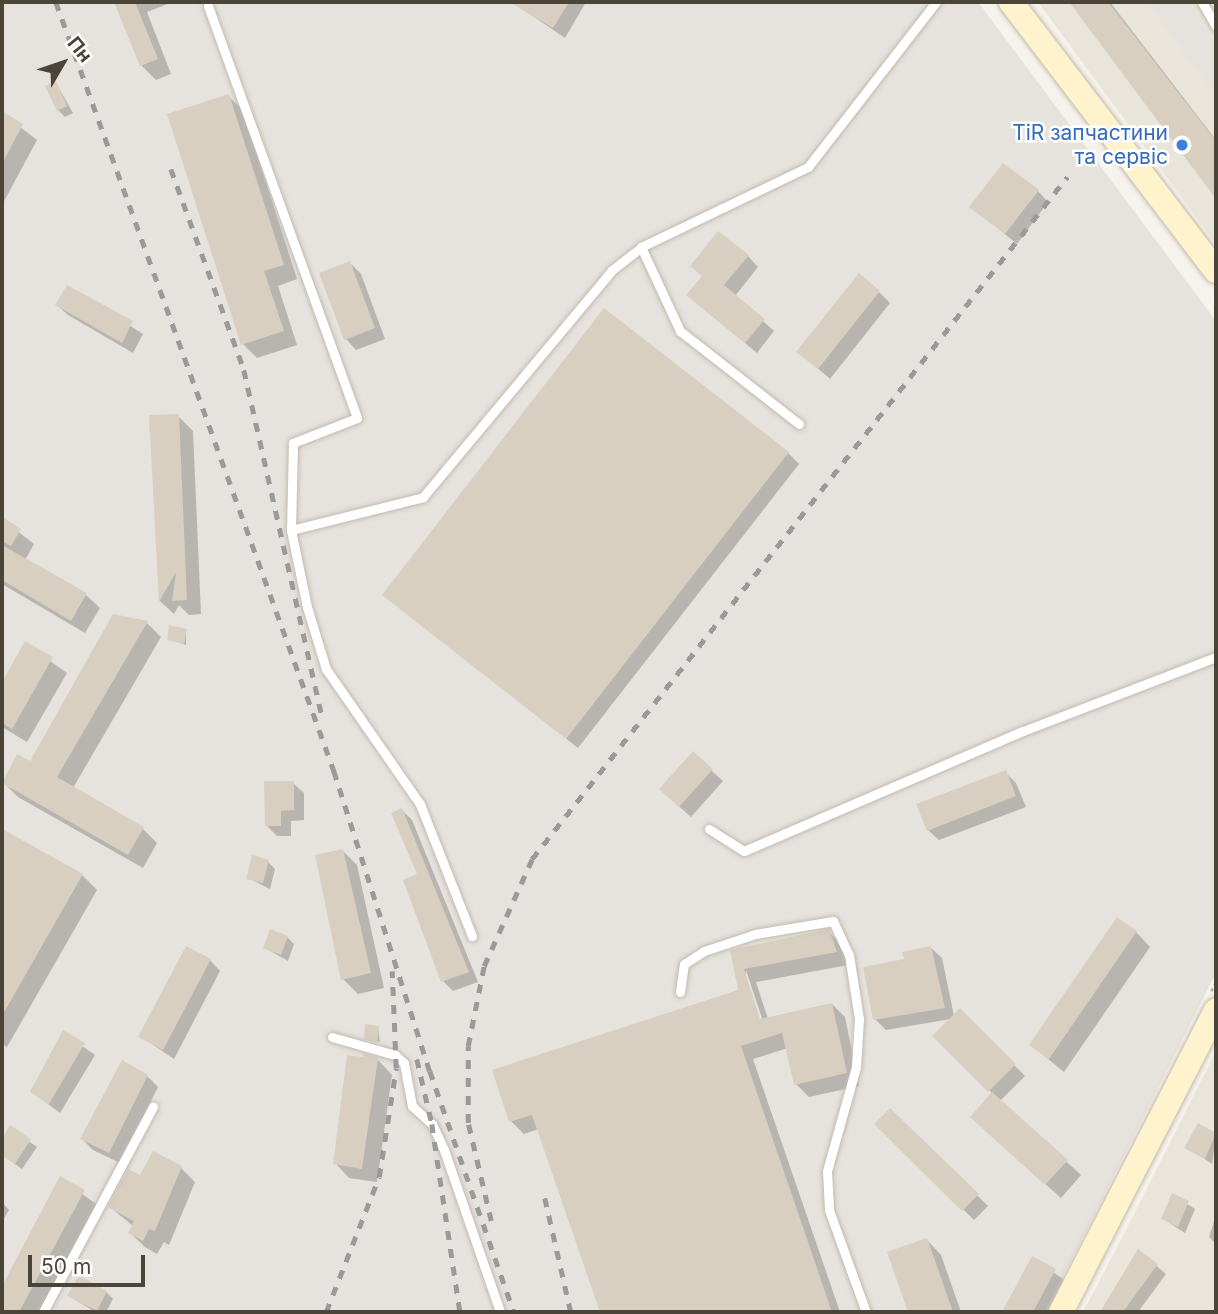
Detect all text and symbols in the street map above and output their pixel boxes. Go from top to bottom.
north arrow [28,28,98,98]
text: Пн [63,32,97,67]
place label: TiR запчастини та сервіс [1012,120,1168,170]
marker: TiR запчастини та сервіс [1174,137,1190,153]
scale bar [32,1240,149,1284]
text: 50 m [41,1254,91,1279]

